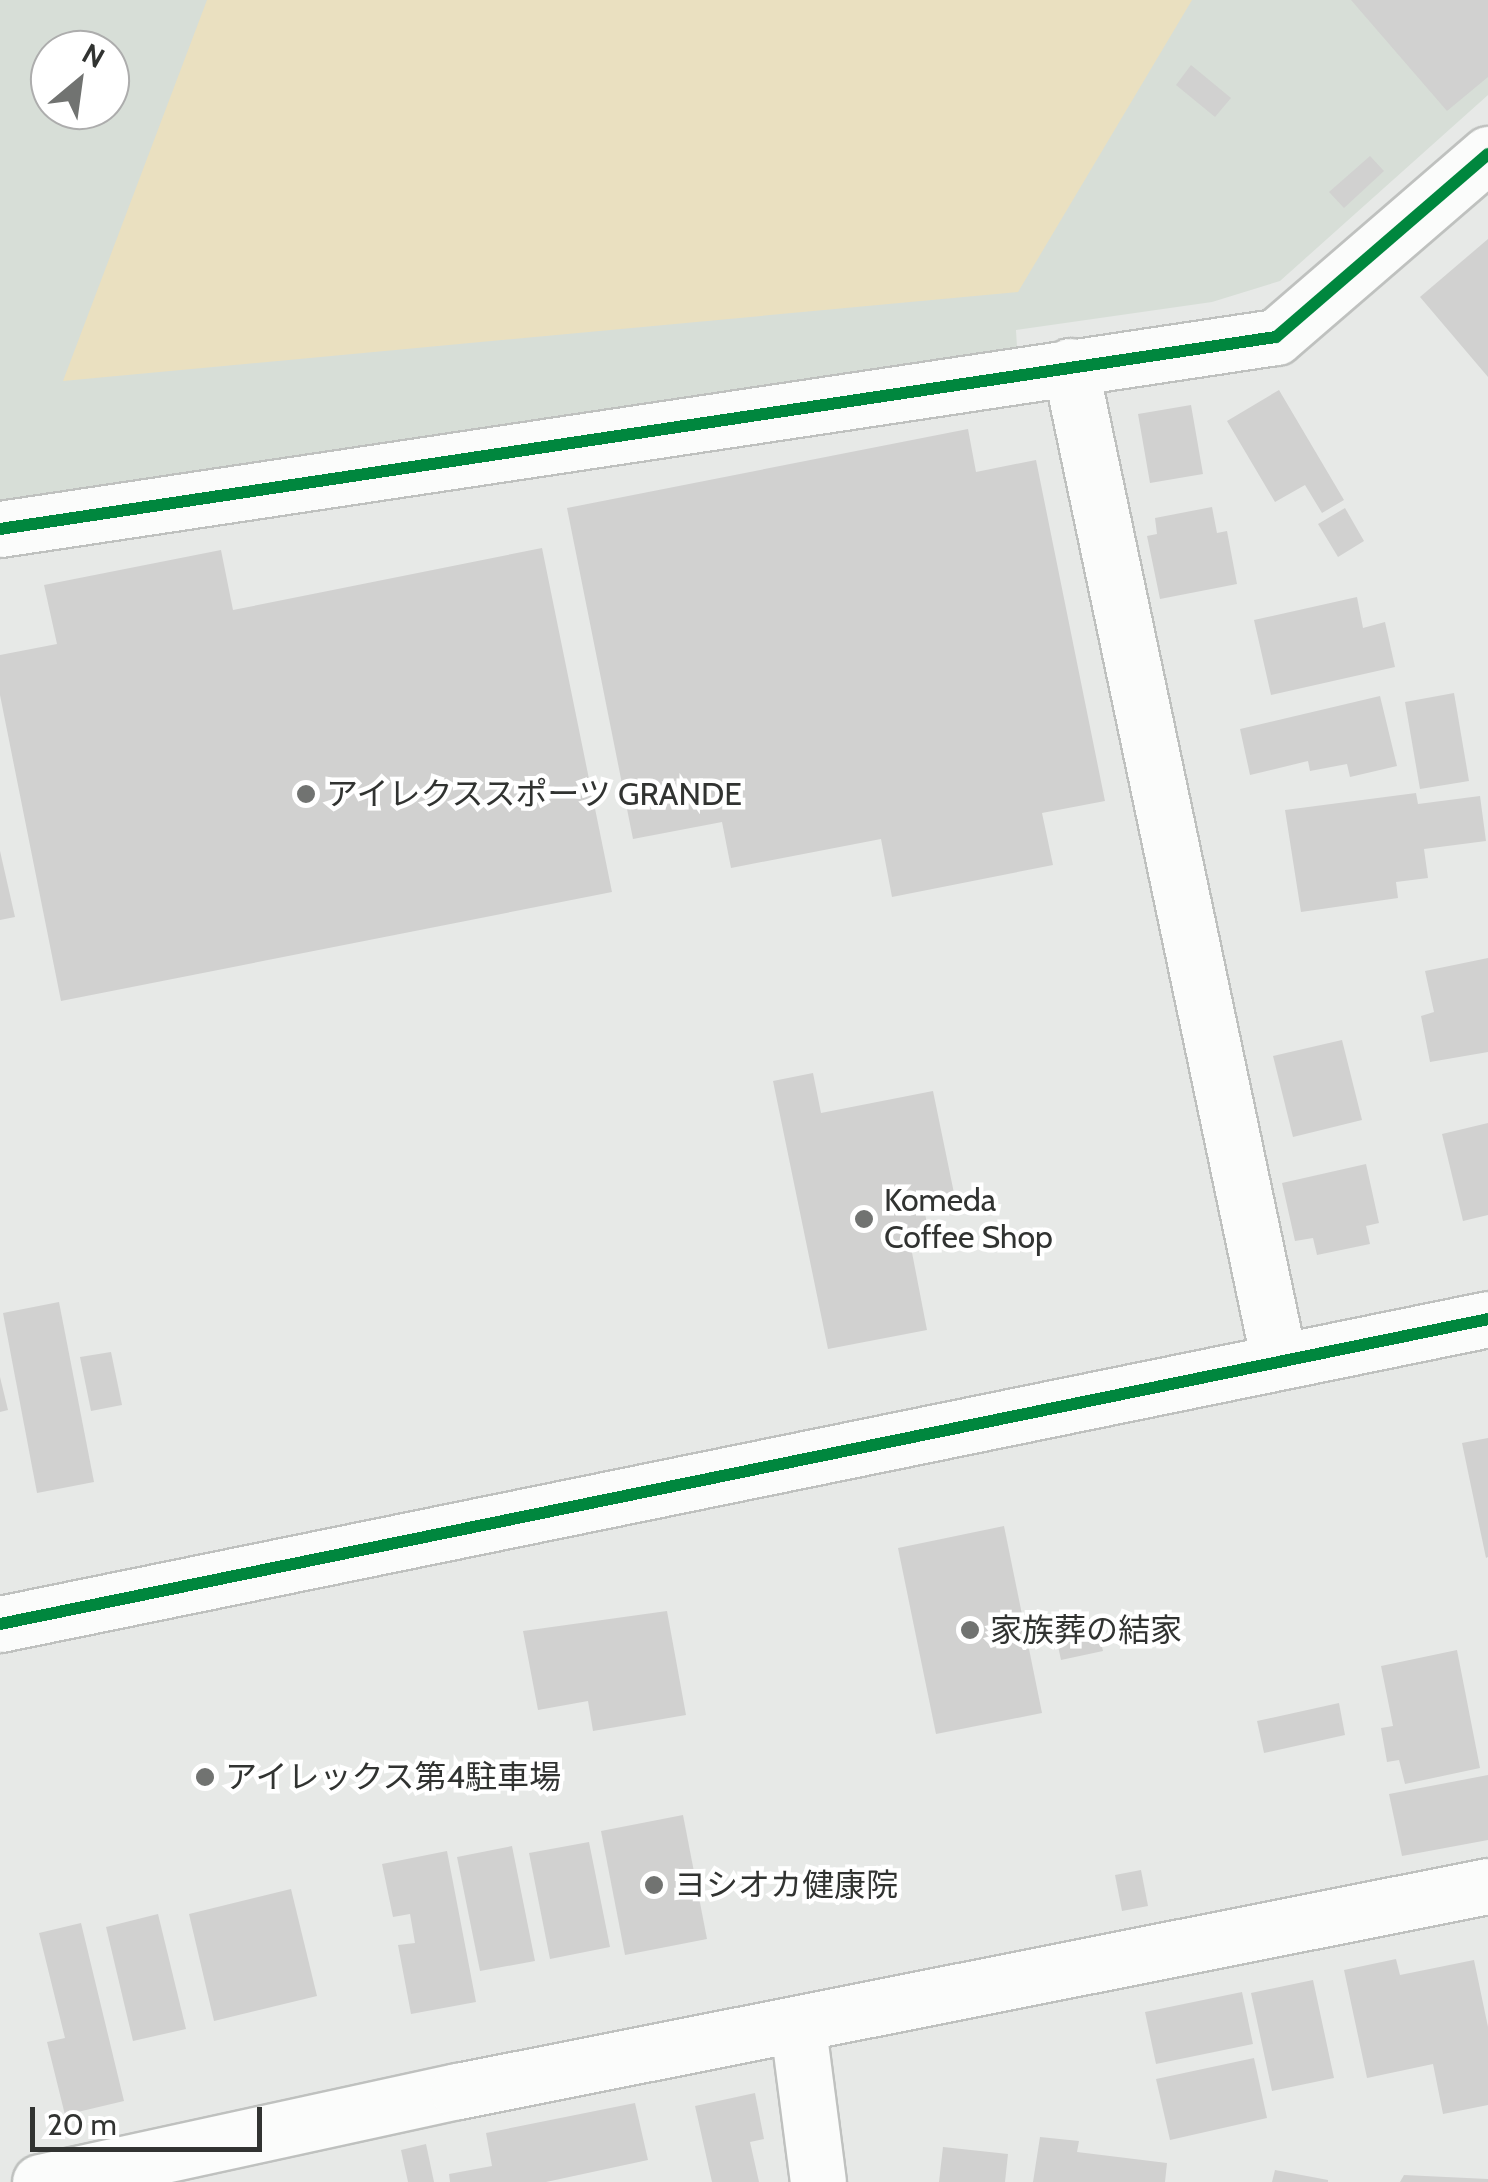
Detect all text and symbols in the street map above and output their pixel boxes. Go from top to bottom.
north arrow [30,30,130,130]
text: N [77,36,110,75]
place label: アイレクススポーツ GRANDE [326,775,745,813]
marker: アイレクススポーツ GRANDE [295,783,317,805]
place label: Komeda Coffee Shop [884,1182,1053,1257]
marker: Komeda Coffee Shop [853,1208,875,1230]
place label: 家族葬の結家 [990,1611,1182,1649]
marker: 家族葬の結家 [959,1619,981,1641]
place label: アイレックス第4駐車場 [225,1758,563,1796]
marker: アイレックス第4駐車場 [194,1766,216,1788]
place label: ヨシオカ健康院 [674,1866,898,1904]
marker: ヨシオカ健康院 [643,1874,665,1896]
scale bar [35,2087,268,2149]
text: 20 m [47,2106,117,2143]

